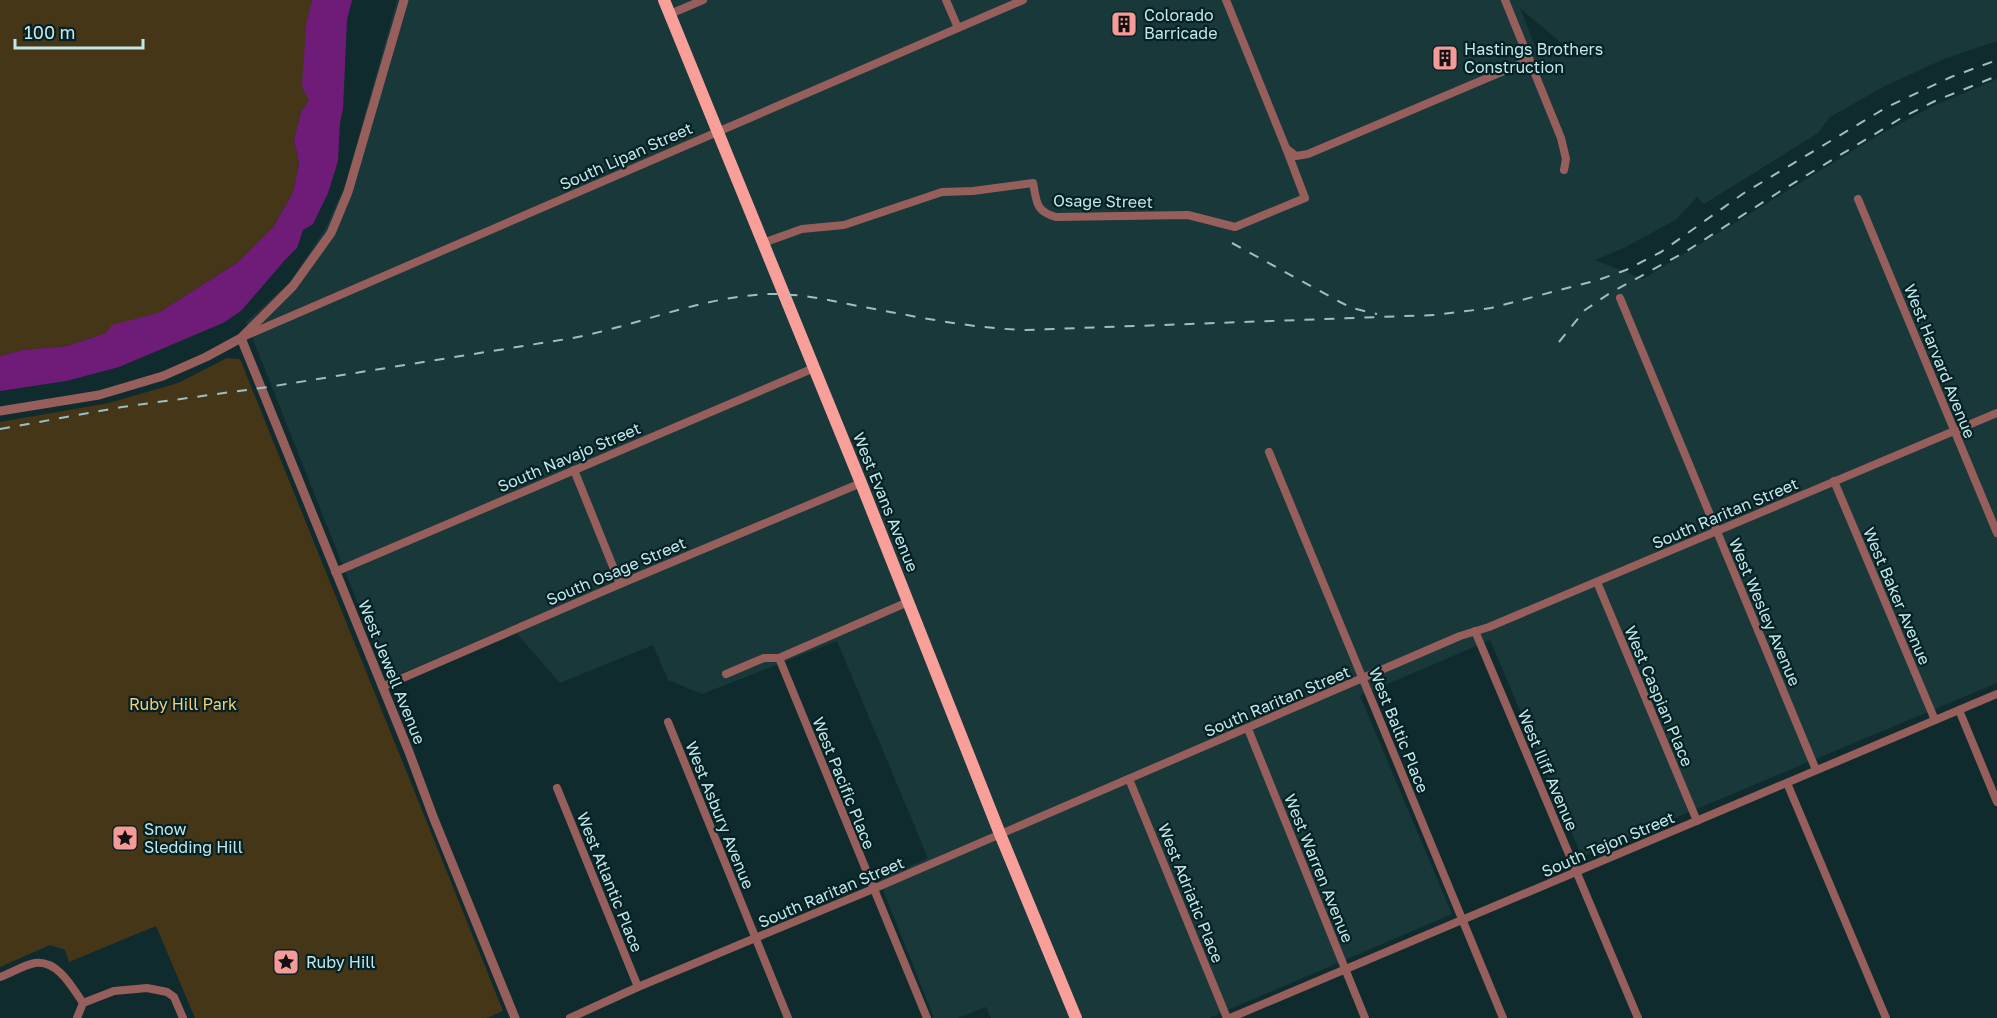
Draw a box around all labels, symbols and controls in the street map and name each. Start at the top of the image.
place label: Colorado Barricade [1144,5,1217,43]
building icon: Colorado Barricade [1109,9,1139,39]
scale bar [15,12,142,50]
text: 100 m [24,21,75,43]
place label: Hastings Brothers Construction [1464,39,1603,77]
building icon: Hastings Brothers Construction [1430,43,1460,73]
street label: South Lipan Street [556,118,696,194]
street label: Osage Street [1053,190,1153,212]
street label: West Harvard Avenue [1900,281,1980,441]
street label: South Navajo Street [494,418,644,496]
street label: West Evans Avenue [849,429,923,575]
street label: South Raritan Street [1649,473,1801,553]
street label: West Baker Avenue [1859,524,1935,668]
street label: South Osage Street [543,533,689,609]
street label: West Wesley Avenue [1725,535,1805,689]
street label: West Jewell Avenue [354,597,430,747]
street label: West Caspian Place [1620,623,1698,769]
street label: South Raritan Street [1201,661,1353,741]
street label: West Baltic Place [1365,664,1433,796]
park label: Ruby Hill Park [129,694,237,714]
street label: West Iliff Avenue [1513,706,1583,834]
street label: West Pacific Place [808,714,880,852]
street label: West Asbury Avenue [681,738,759,892]
street label: West Warren Avenue [1280,791,1358,945]
street label: South Tejon Street [1538,807,1678,881]
street label: West Atlantic Place [573,809,647,955]
place label: Snow Sledding Hill [144,819,243,857]
street label: West Adriatic Place [1154,820,1228,966]
place icon: Snow Sledding Hill [110,823,140,853]
street label: South Raritan Street [755,852,907,932]
place icon: Ruby Hill [271,947,301,977]
place label: Ruby Hill [306,952,375,972]

